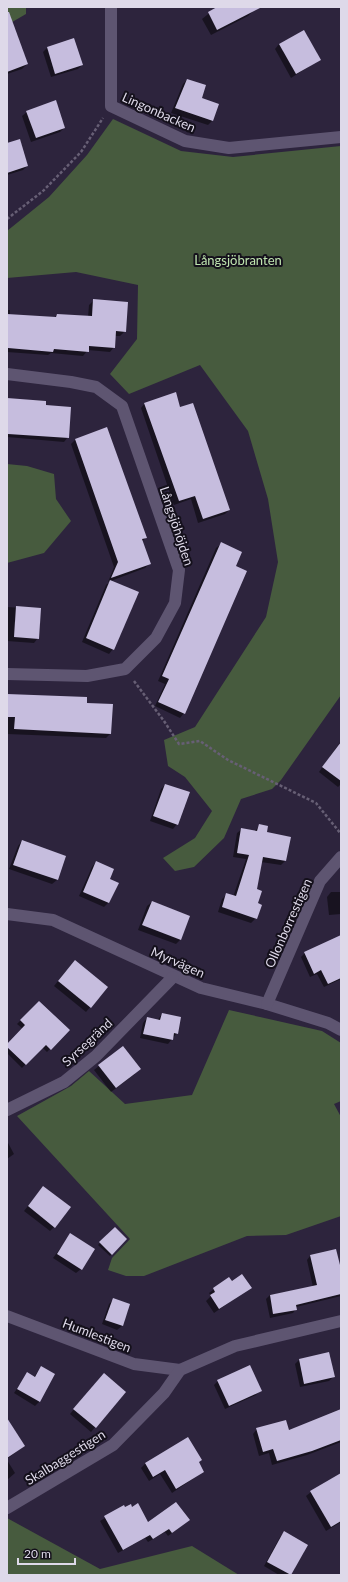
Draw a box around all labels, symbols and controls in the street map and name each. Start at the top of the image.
street label: Lingonbacken [120,89,198,135]
park label: Långsjöbranten [194,252,282,268]
street label: Långsjöhöjden [157,484,197,568]
street label: Ollonborrestigen [261,876,315,970]
street label: Myrvägen [149,943,207,981]
street label: Syrsegränd [59,1015,115,1069]
street label: Humlestigen [60,1315,134,1355]
street label: Skalbaggestigen [22,1426,108,1488]
scale bar [18,1540,75,1566]
text: 20 m [24,1546,51,1561]

